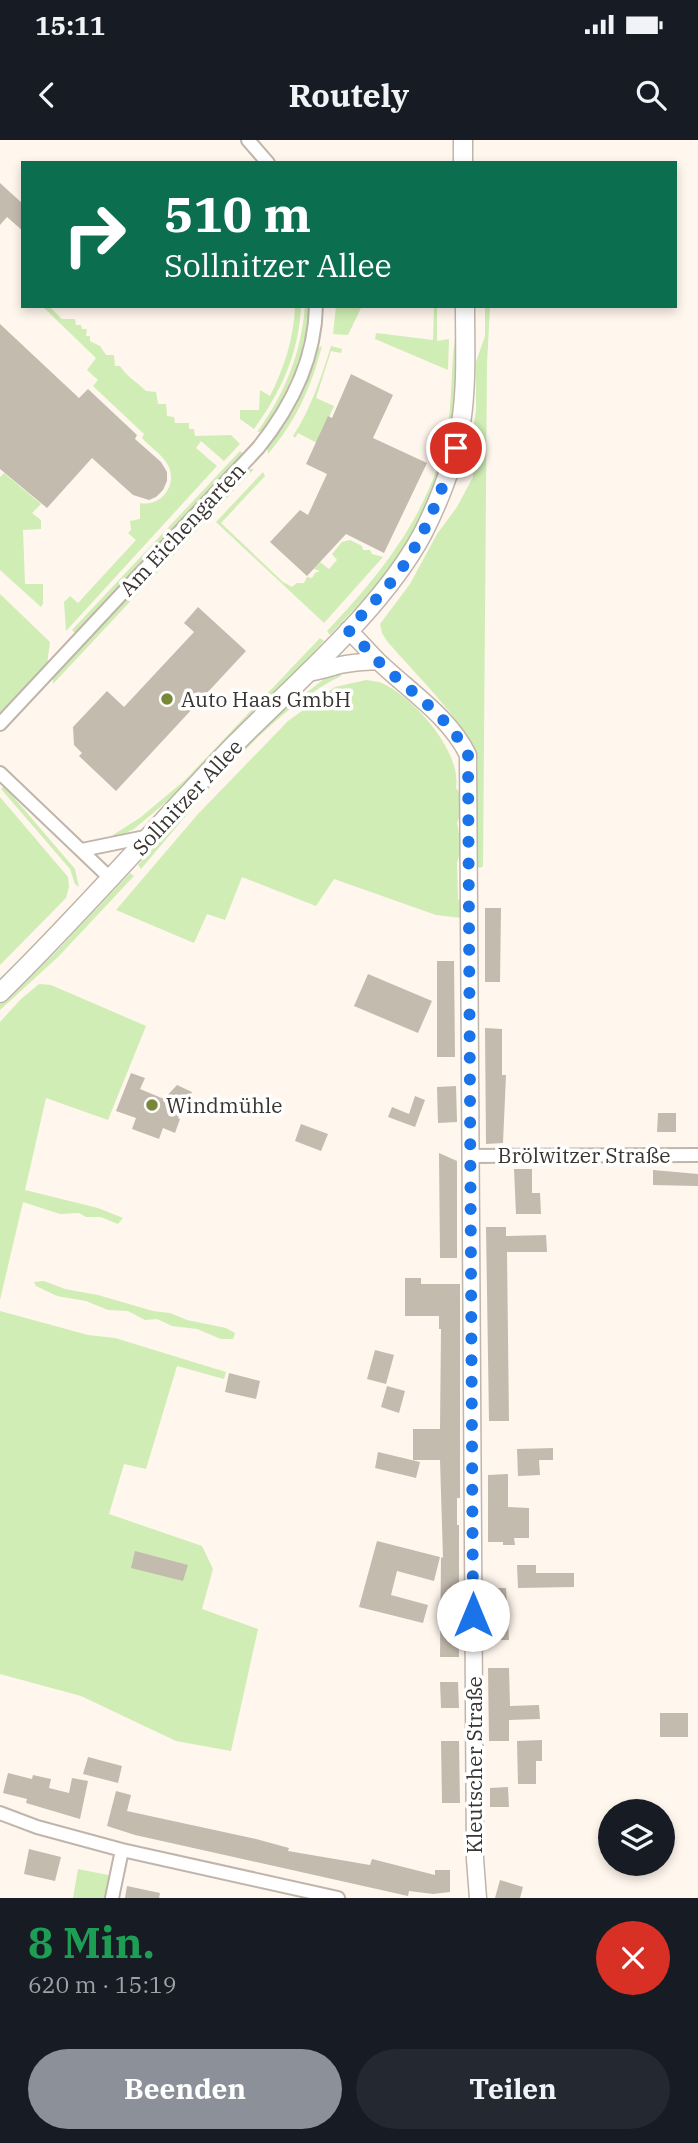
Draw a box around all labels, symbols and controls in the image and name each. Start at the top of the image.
text: 15:11 [35,8,105,42]
text: Routely [289,74,409,116]
icon: back [28,76,66,114]
icon: search [632,76,670,114]
text: 510 m [164,182,311,245]
icon: right [49,189,140,280]
text: Sollnitzer Allee [164,244,392,286]
pin [426,418,486,478]
icon: arrive [437,429,475,467]
street label: Am Eichengarten [113,456,251,602]
place label: Auto Haas GmbH [181,685,351,713]
marker: Auto Haas GmbH [159,691,175,707]
street label: Sollnitzer Allee [126,733,248,861]
place label: Windmühle [166,1091,283,1119]
marker: Windmühle [144,1097,160,1113]
street label: Brölwitzer Straße [498,1141,671,1169]
position arrow [436,1578,510,1652]
street label: Kleutscher Straße [460,1676,488,1854]
map controls [598,1799,675,1876]
button: layers [598,1799,675,1876]
text: 8 Min. [28,1915,155,1970]
button: close [596,1921,670,1995]
text: 620 m · 15:19 [28,1969,177,1999]
button: Beenden [28,2049,342,2129]
button: Teilen [356,2049,670,2129]

